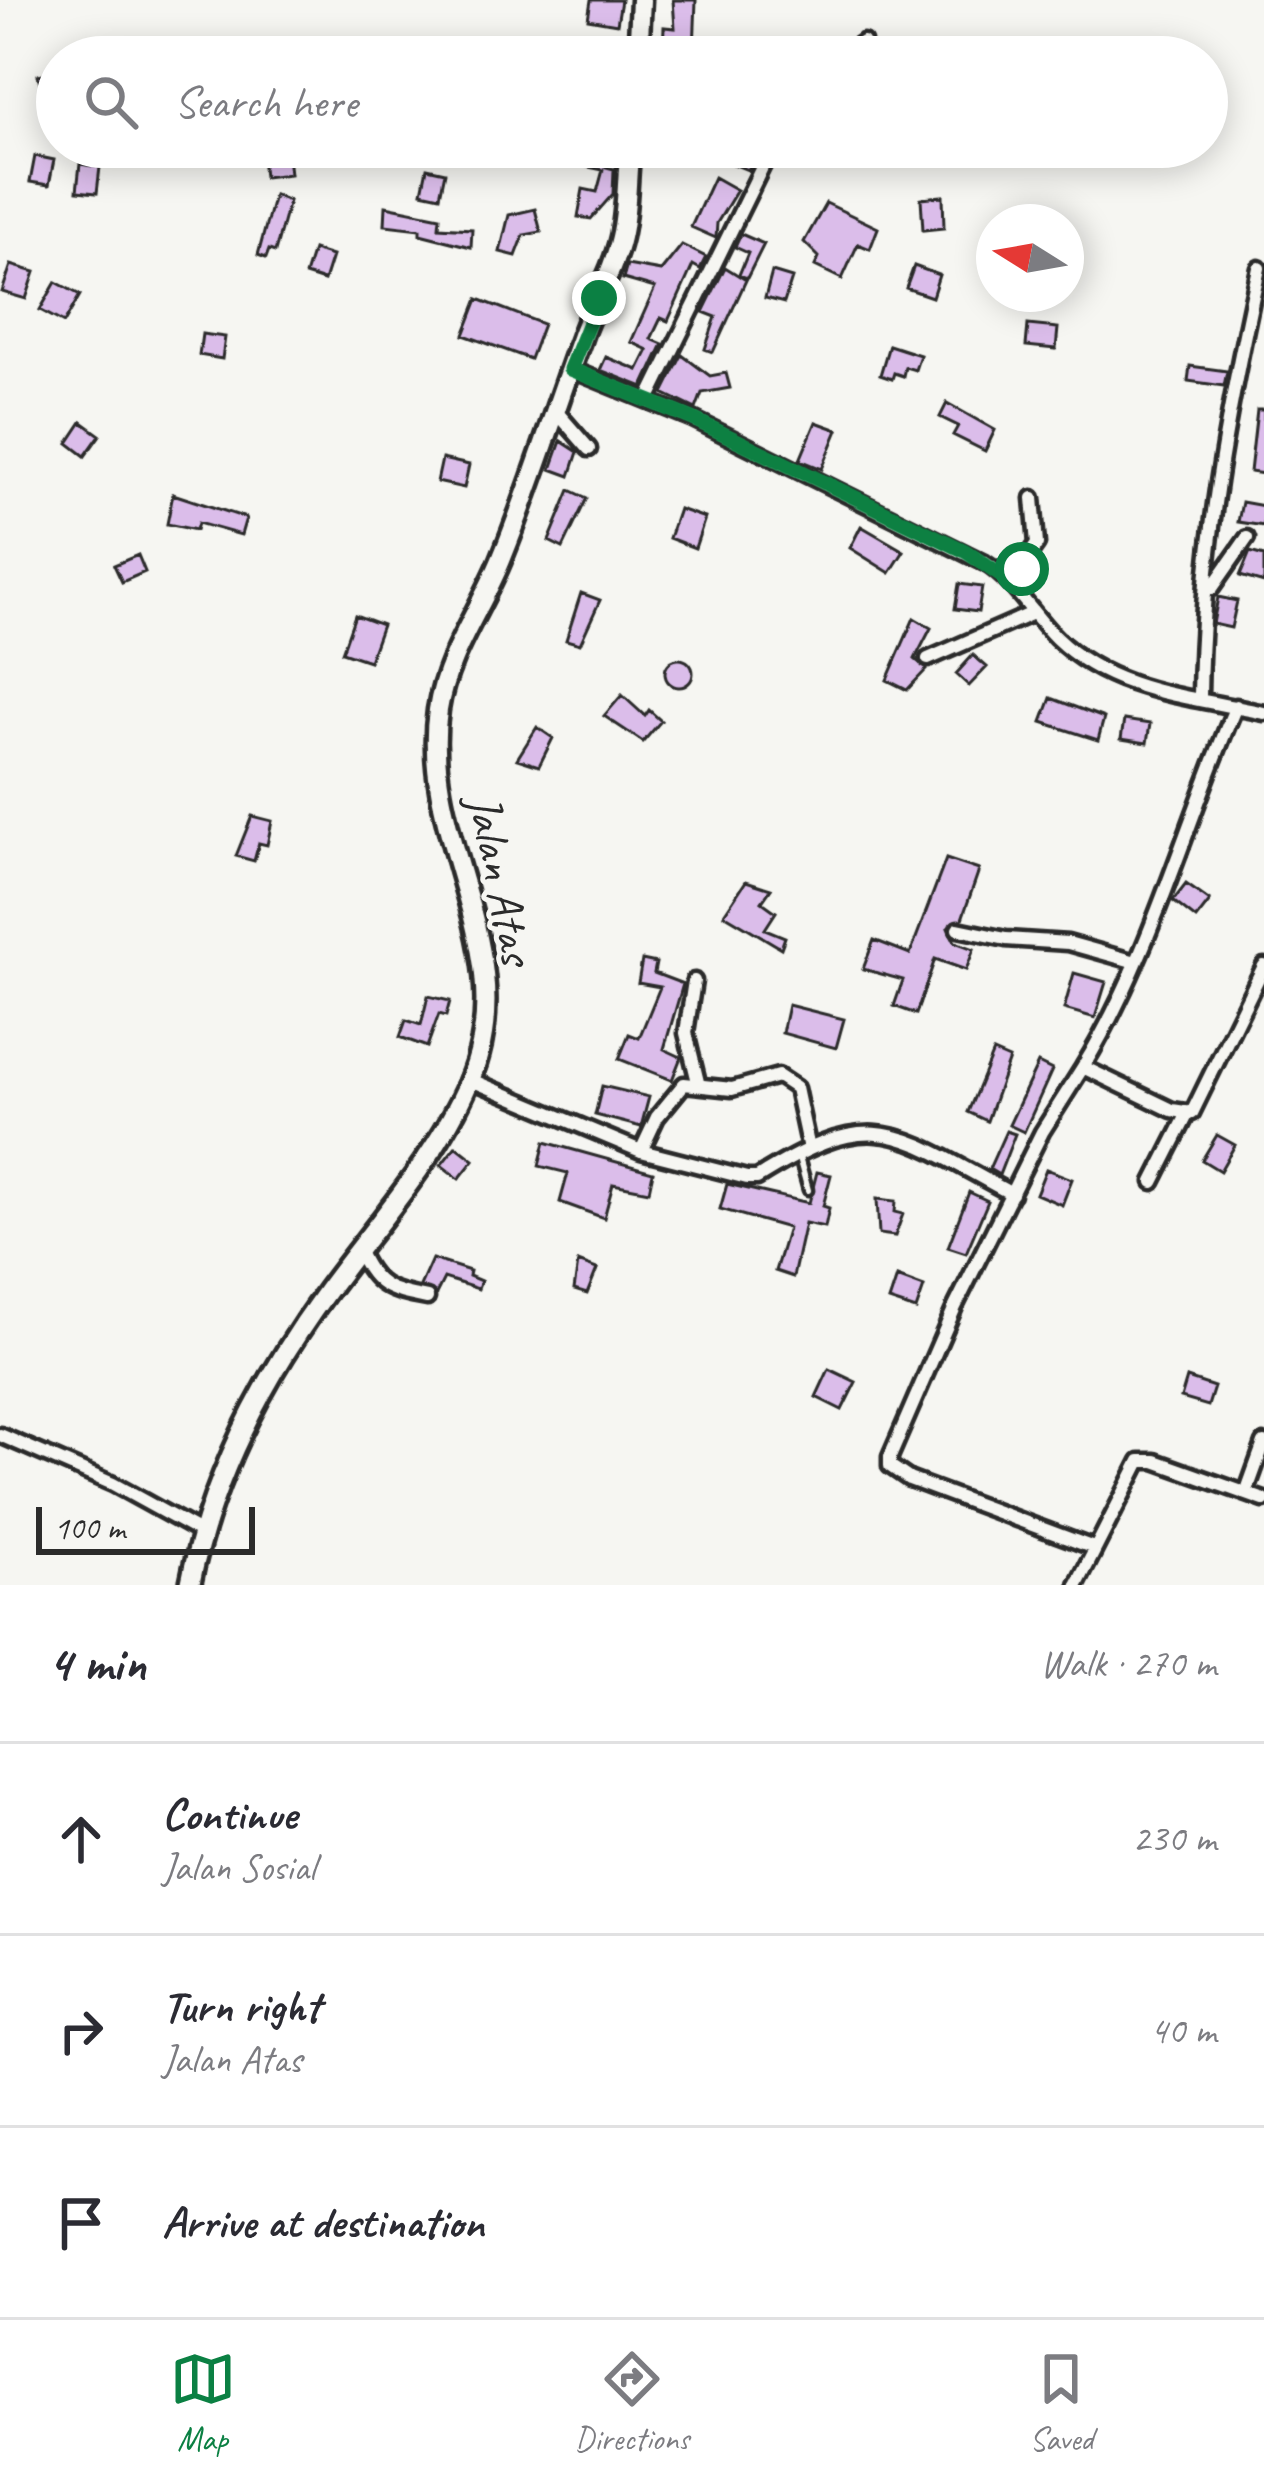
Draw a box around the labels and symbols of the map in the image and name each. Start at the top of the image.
north arrow [976,204,1084,312]
route end [572,271,626,325]
route start [995,542,1049,596]
street label: Jalan Atas [453,787,549,974]
scale bar [36,1501,255,1554]

